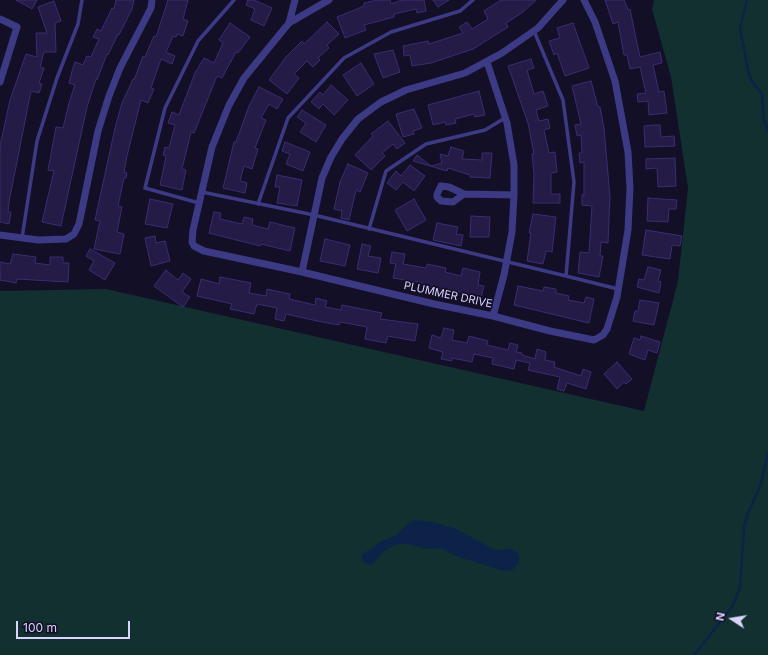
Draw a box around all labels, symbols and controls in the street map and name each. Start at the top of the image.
street label: PLUMMER DRIVE [402,279,494,311]
north arrow [712,599,752,639]
text: N [713,611,728,622]
scale bar [18,613,132,639]
text: 100 m [23,620,57,635]

